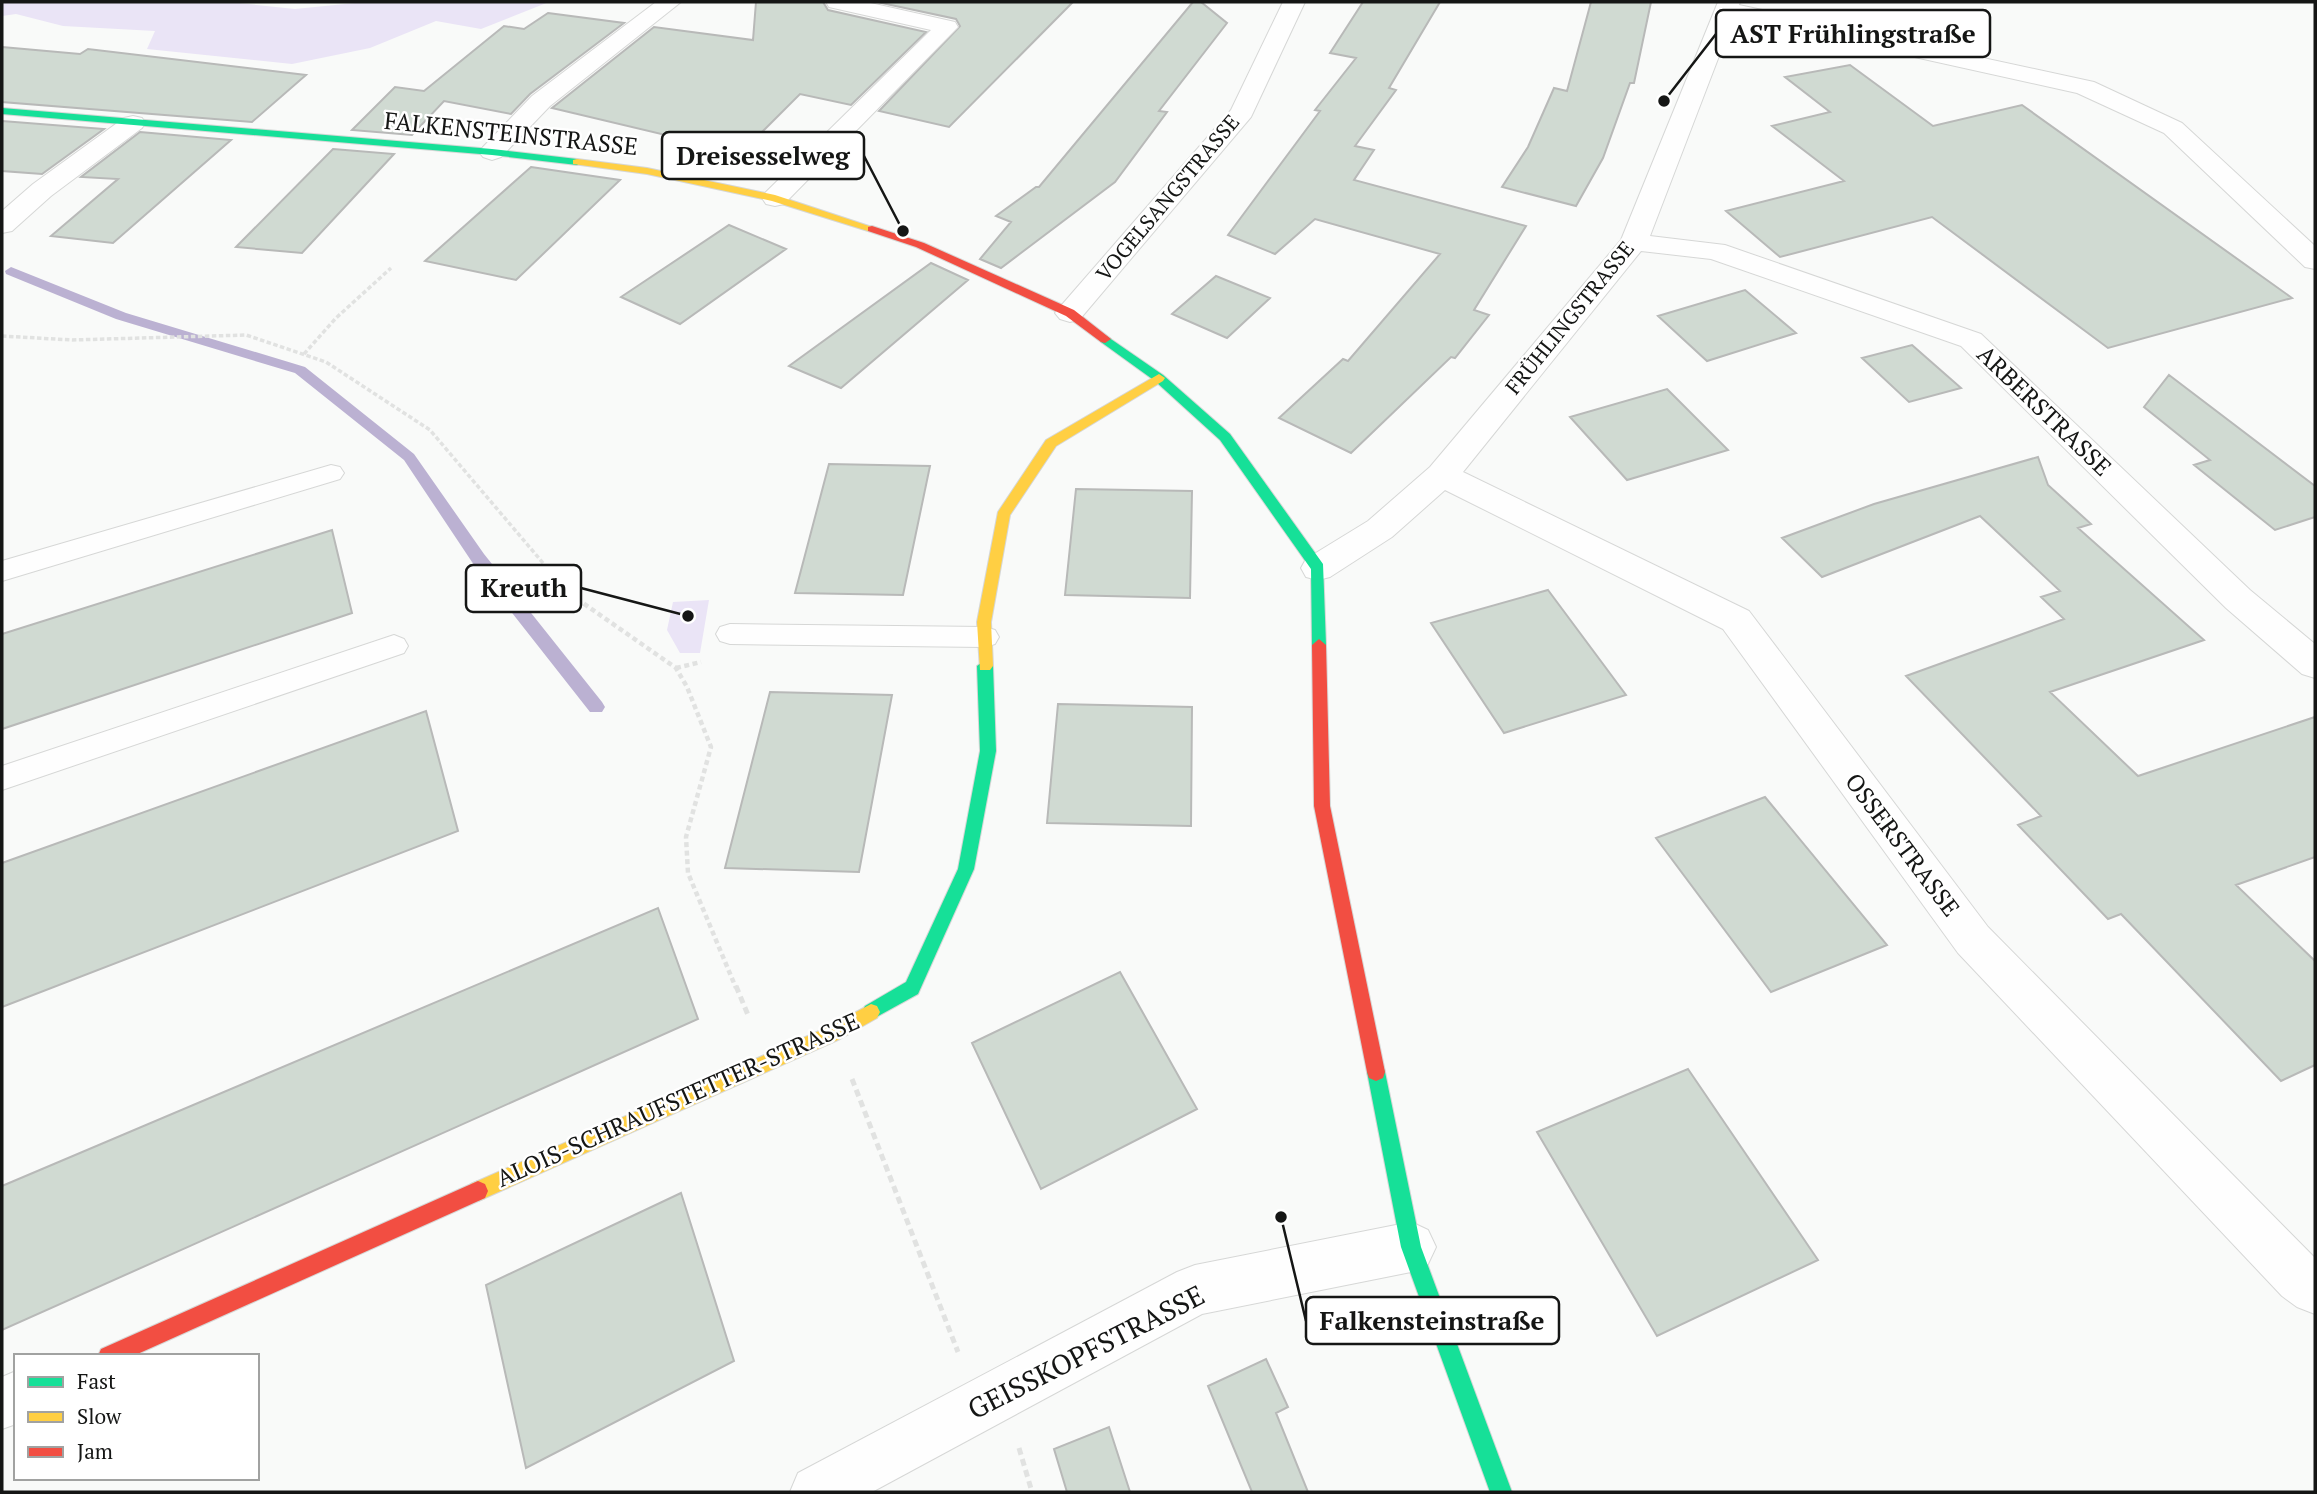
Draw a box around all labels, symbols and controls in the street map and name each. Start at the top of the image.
callout: AST Frühlingstraße [1716,10,1990,57]
text: AST Frühlingstraße [1730,16,1976,50]
street label: FALKENSTEINSTRASSE [383,104,639,162]
street label: VOGELSANGSTRASSE [1089,108,1245,287]
callout: Dreisesselweg [662,132,864,179]
text: Dreisesselweg [676,138,851,172]
street label: FRÜHLINGSTRASSE [1499,235,1640,400]
street label: ARBERSTRASSE [1971,338,2119,483]
callout: Kreuth [466,565,581,612]
text: Kreuth [481,570,568,604]
street label: OSSERSTRASSE [1838,766,1967,923]
street label: ALOIS-SCHRAUFSTETTER-STRASSE [491,1004,864,1194]
street label: GEISSKOPFSTRASSE [961,1276,1210,1427]
callout: Falkensteinstraße [1306,1297,1559,1344]
text: Falkensteinstraße [1319,1303,1545,1337]
legend [14,1354,259,1480]
text: Fast [77,1367,116,1395]
text: Slow [77,1402,122,1430]
text: Jam [77,1437,113,1465]

